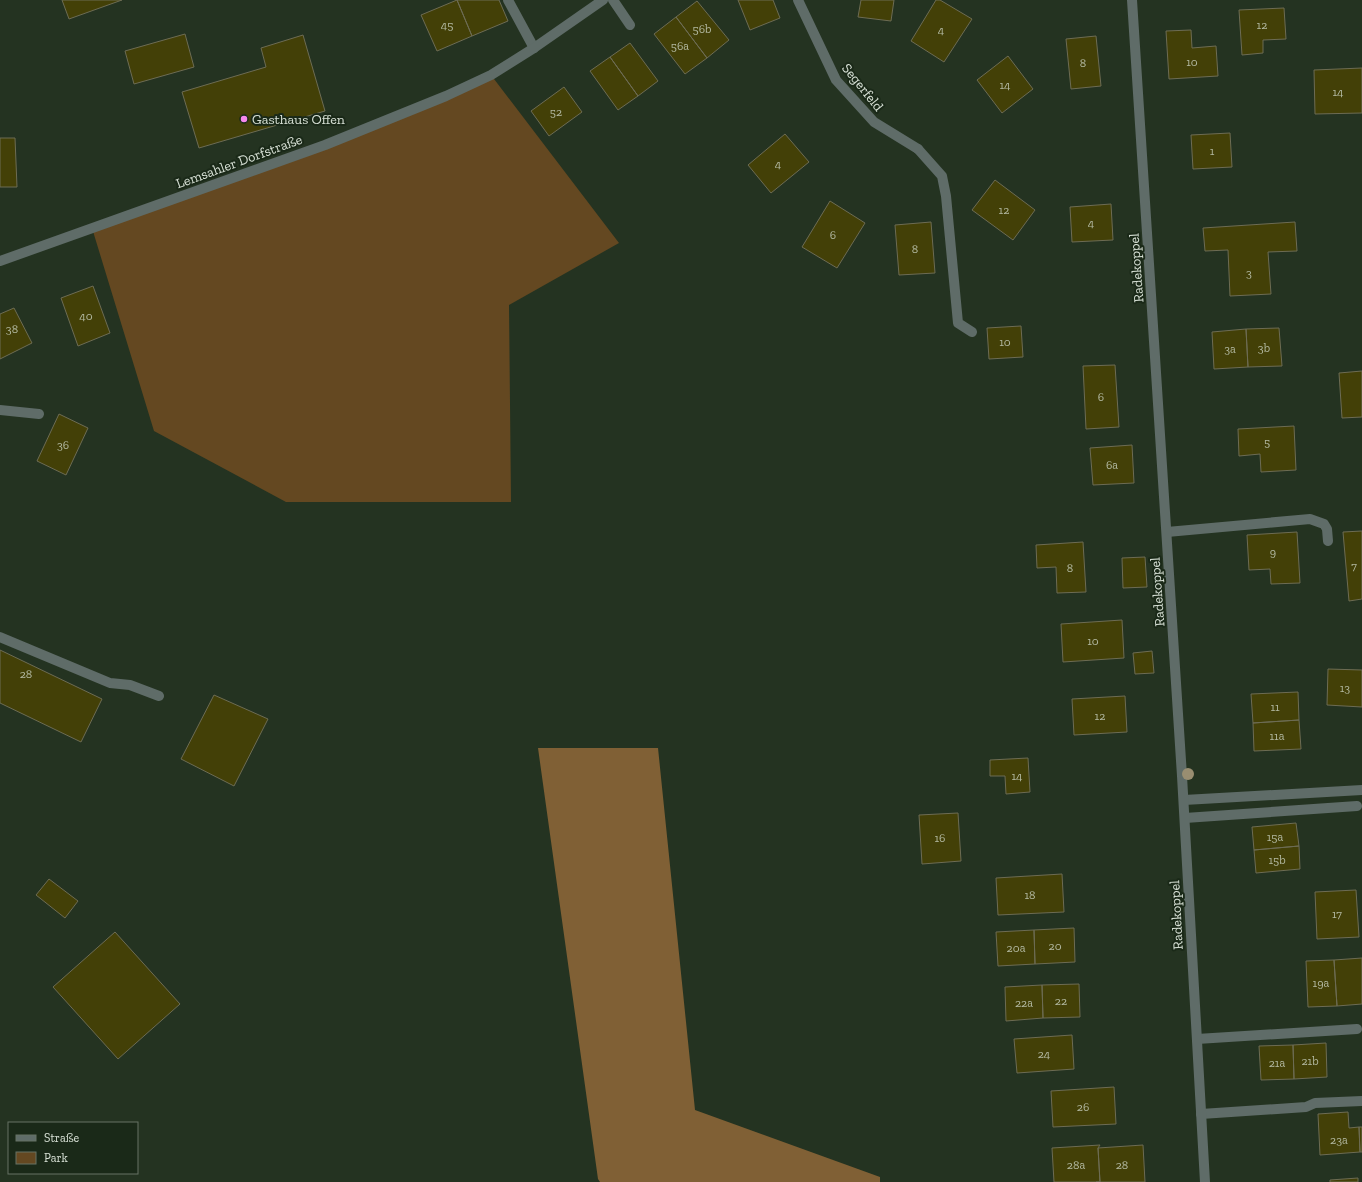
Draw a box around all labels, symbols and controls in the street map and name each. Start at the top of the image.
house number: 45 [441,18,453,32]
house number: 12 [1257,18,1267,32]
house number: 56b [693,22,711,36]
house number: 4 [938,23,945,37]
house number: 56a [671,39,689,53]
house number: 10 [1186,55,1198,69]
house number: 8 [1080,56,1086,70]
street label: Segerfeld [838,60,887,115]
house number: 14 [999,78,1011,92]
house number: 14 [1332,85,1344,99]
house number: 52 [550,105,562,119]
place label: Gasthaus Offen [252,111,345,128]
marker: Gasthaus Offen [239,114,249,124]
street label: Lemsahler Dorfstraße [174,131,305,192]
house number: 1 [1210,144,1215,158]
house number: 4 [775,157,782,171]
house number: 12 [999,203,1009,217]
house number: 4 [1088,216,1095,230]
house number: 6 [830,228,836,242]
street label: Radekoppel [1126,232,1147,303]
house number: 8 [912,242,918,256]
house number: 3 [1246,266,1252,280]
house number: 40 [79,309,93,323]
house number: 38 [6,322,18,336]
house number: 10 [999,335,1011,349]
house number: 3b [1258,341,1270,355]
house number: 3a [1224,342,1236,356]
house number: 6 [1098,390,1104,404]
house number: 5 [1264,435,1270,449]
house number: 36 [57,438,69,452]
house number: 6a [1106,458,1118,472]
house number: 9 [1270,545,1276,559]
street label: Radekoppel [1147,556,1168,627]
house number: 7 [1351,559,1357,573]
house number: 8 [1067,561,1073,575]
house number: 10 [1087,634,1099,648]
house number: 28 [20,667,32,681]
house number: 13 [1340,681,1350,695]
house number: 11 [1270,700,1280,714]
house number: 12 [1095,709,1105,723]
house number: 11a [1269,729,1285,743]
house number: 14 [1011,769,1023,783]
house number: 15a [1267,830,1283,844]
house number: 16 [935,831,946,845]
house number: 15b [1268,853,1286,867]
street label: Radekoppel [1166,880,1187,950]
house number: 18 [1024,888,1036,902]
house number: 17 [1332,907,1342,921]
house number: 20 [1048,939,1062,953]
house number: 20a [1007,941,1026,955]
house number: 19a [1313,976,1330,990]
house number: 22 [1055,994,1067,1008]
house number: 22a [1015,996,1033,1010]
house number: 24 [1038,1047,1051,1061]
house number: 21b [1301,1054,1319,1068]
house number: 21a [1269,1056,1285,1070]
house number: 26 [1077,1100,1089,1114]
legend [8,1122,138,1174]
text: Straße [44,1131,80,1145]
house number: 23a [1330,1133,1348,1147]
text: Park [44,1151,69,1165]
house number: 28a [1067,1158,1085,1172]
house number: 28 [1116,1158,1128,1172]

